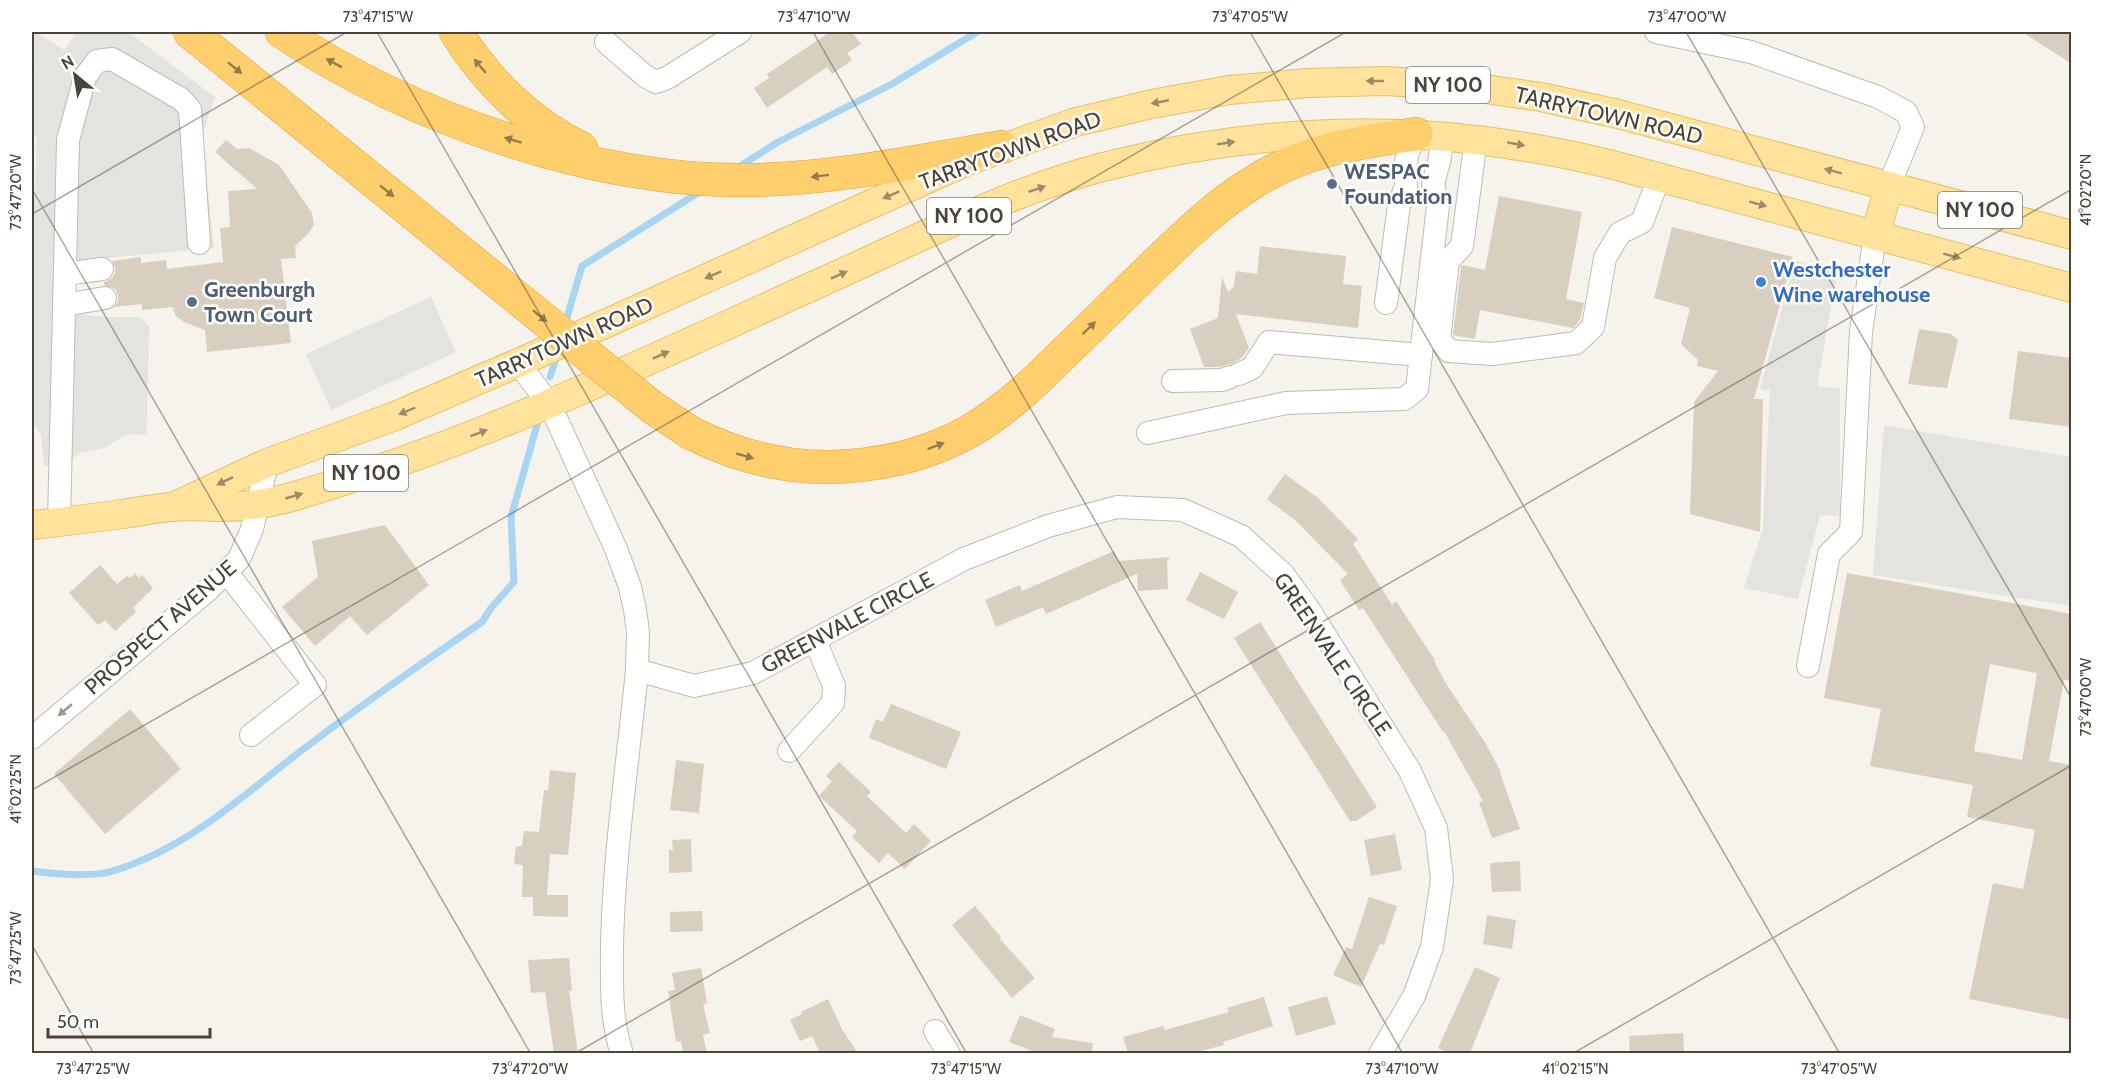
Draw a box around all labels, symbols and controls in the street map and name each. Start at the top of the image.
text: 73°47'15"W [343,8,414,26]
text: 73°47'10"W [778,8,851,26]
text: 73°47'05"W [1212,8,1289,26]
text: 73°47'00"W [1648,8,1727,26]
north arrow [45,45,105,105]
text: N [58,51,77,73]
one-way arrow [325,58,342,68]
one-way arrow [473,58,486,74]
one-way arrow [227,62,243,75]
road number: NY 100 [1406,67,1490,103]
one-way arrow [1366,77,1385,86]
street label: TARRYTOWN ROAD [1513,81,1705,150]
one-way arrow [1151,98,1170,107]
street label: TARRYTOWN ROAD [916,105,1105,196]
one-way arrow [504,135,522,144]
one-way arrow [1216,139,1235,148]
one-way arrow [1507,140,1526,149]
text: 73°47'20"W [7,153,25,230]
text: 41°02'20"N [2077,154,2095,226]
place label: WESPAC Foundation [1344,158,1452,210]
one-way arrow [1824,166,1842,175]
one-way arrow [811,171,830,180]
marker: WESPAC Foundation [1325,177,1339,191]
one-way arrow [1028,184,1046,194]
one-way arrow [379,185,394,197]
one-way arrow [882,190,899,199]
road number: NY 100 [1938,192,2022,228]
road number: NY 100 [927,198,1011,234]
one-way arrow [1749,200,1767,209]
one-way arrow [1943,252,1961,261]
place label: Westchester Wine warehouse [1773,256,1930,308]
one-way arrow [830,270,847,279]
one-way arrow [704,271,722,281]
marker: Westchester Wine warehouse [1754,275,1768,289]
place label: Greenburgh Town Court [204,276,315,328]
street label: TARRYTOWN ROAD [471,291,657,394]
marker: Greenburgh Town Court [185,295,199,309]
one-way arrow [532,309,547,322]
one-way arrow [1082,322,1096,336]
one-way arrow [652,350,670,360]
one-way arrow [397,406,415,416]
one-way arrow [470,428,488,437]
one-way arrow [927,441,945,450]
one-way arrow [736,451,754,461]
road number: NY 100 [324,455,408,491]
one-way arrow [217,477,234,486]
one-way arrow [285,491,303,500]
street label: PROSPECT AVENUE [79,554,242,701]
street label: GREENVALE CIRCLE [756,566,938,679]
street label: GREENVALE CIRCLE [1268,567,1397,741]
text: 73°47'00"W [2077,657,2095,736]
one-way arrow [58,703,73,716]
text: 41°02'25"N [7,754,25,824]
text: 73°47'25"W [7,910,25,985]
scale bar [48,1001,210,1039]
text: 50 m [57,1011,99,1033]
text: 73°47'25"W [56,1060,131,1078]
text: 73°47'20"W [492,1060,569,1078]
text: 73°47'15"W [931,1060,1002,1078]
text: 73°47'10"W [1366,1060,1439,1078]
text: 41°02'15"N [1541,1060,1609,1078]
text: 73°47'05"W [1801,1060,1878,1078]

